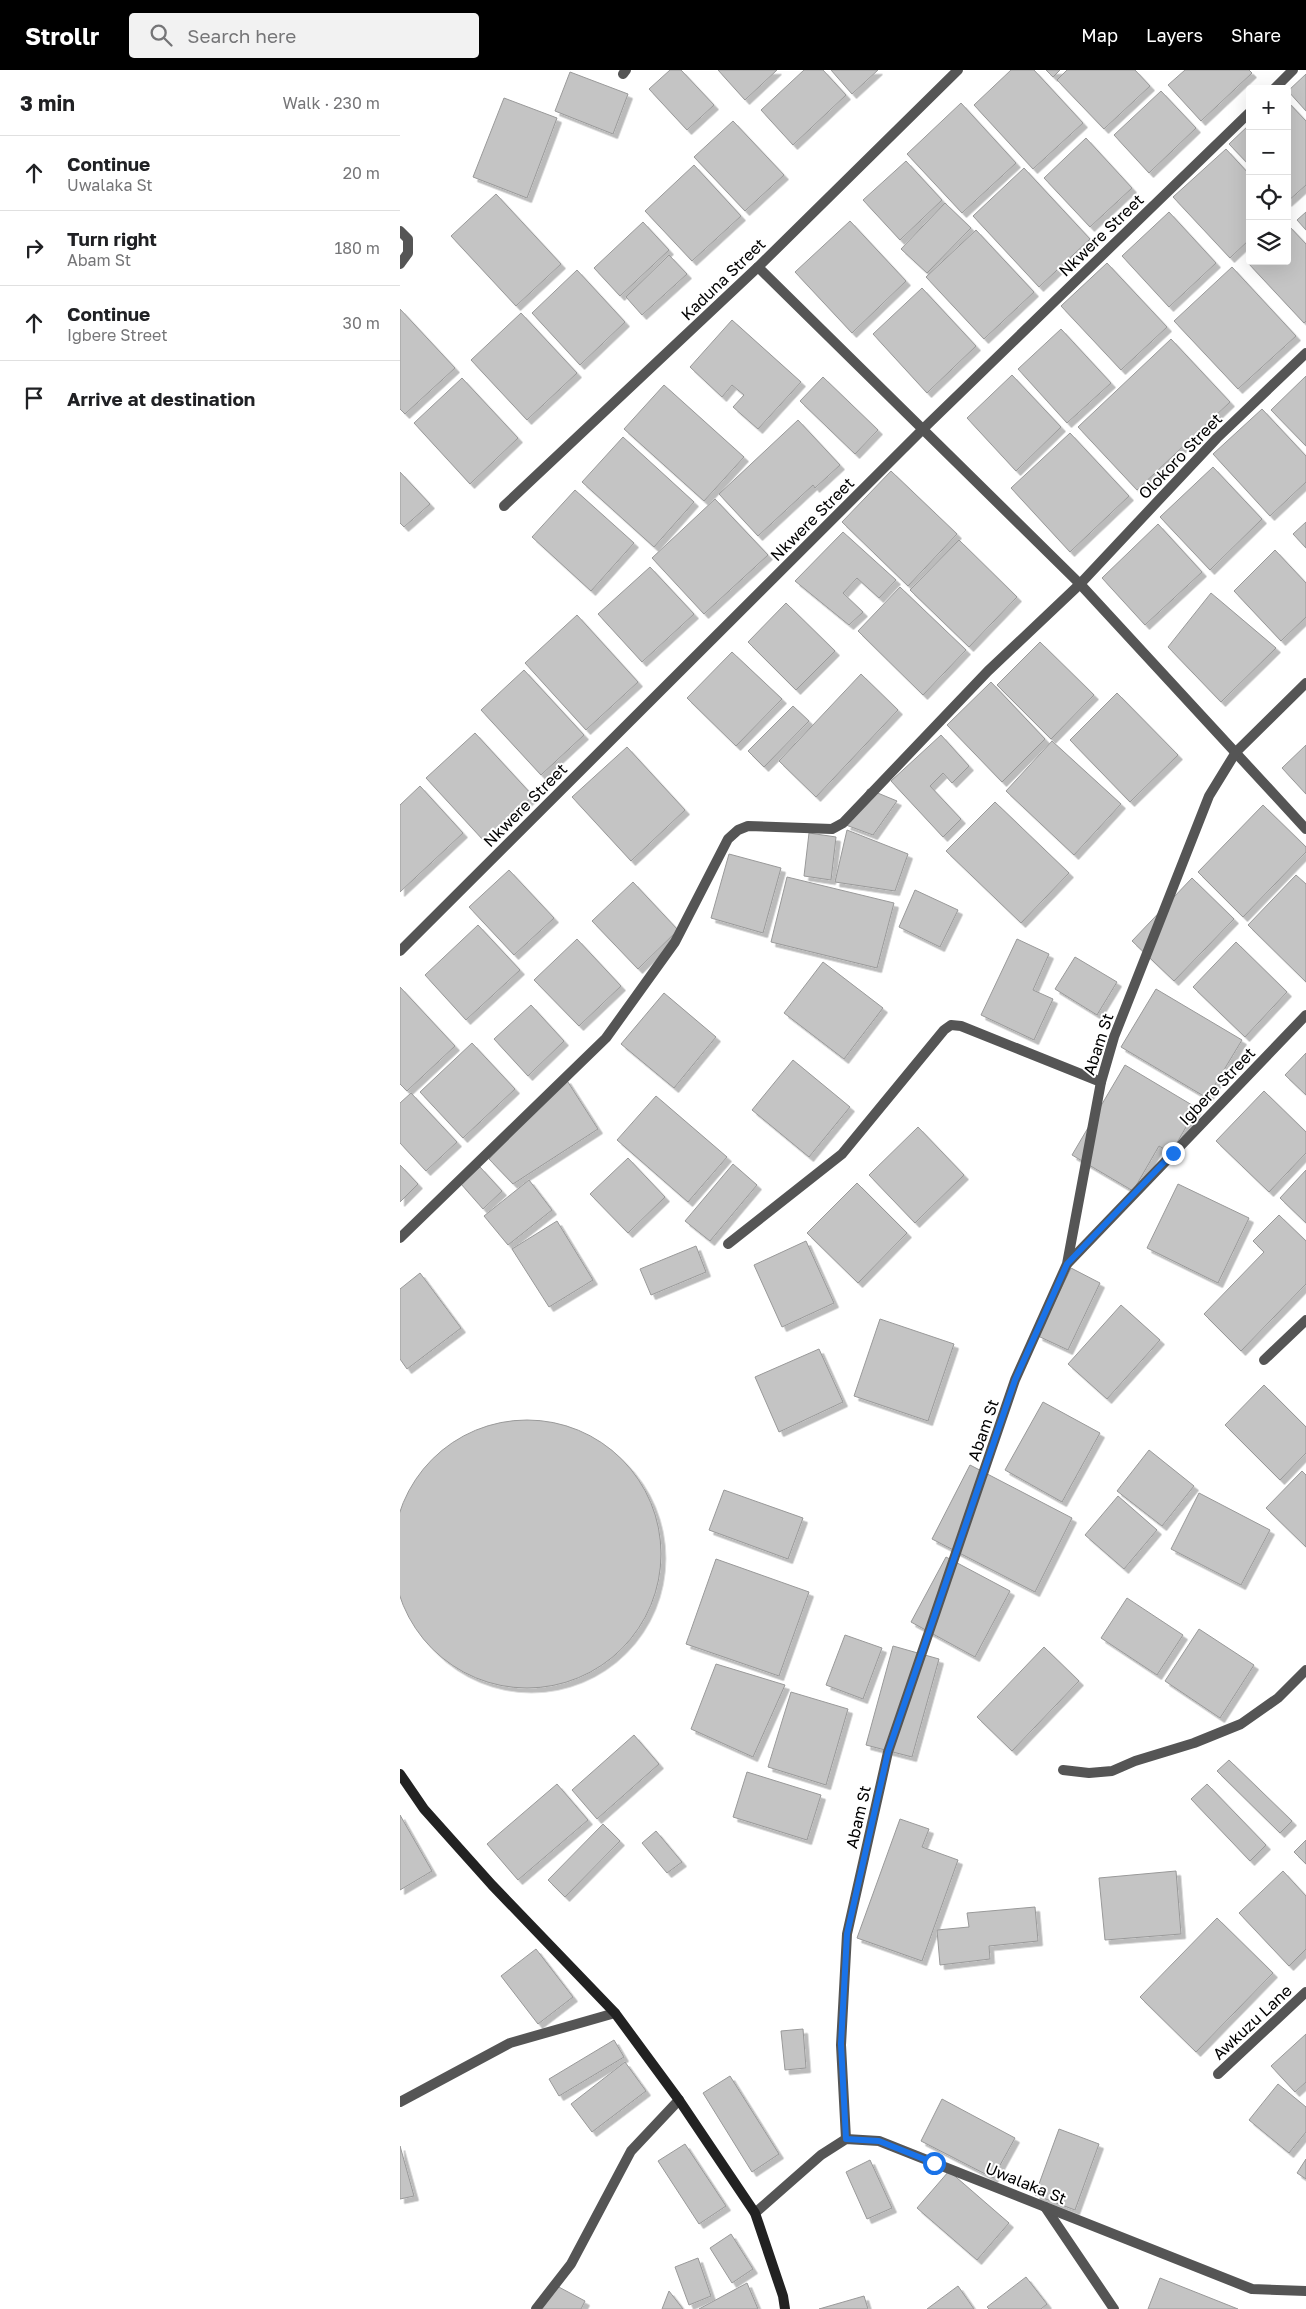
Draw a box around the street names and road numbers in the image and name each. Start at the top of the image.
street label: Nkwere Street [1054,190,1148,280]
street label: Kaduna Street [677,234,769,324]
street label: Olokoro Street [1134,409,1226,503]
street label: Nkwere Street [766,473,858,565]
street label: Nkwere Street [479,759,571,851]
street label: Abam St [1079,1010,1117,1078]
street label: Igbere Street [1175,1043,1259,1129]
street label: Abam St [963,1396,1003,1464]
street label: Abam St [841,1784,875,1850]
street label: Awkuzu Lane [1208,1980,1296,2064]
street label: Uwalaka St [982,2158,1070,2208]

